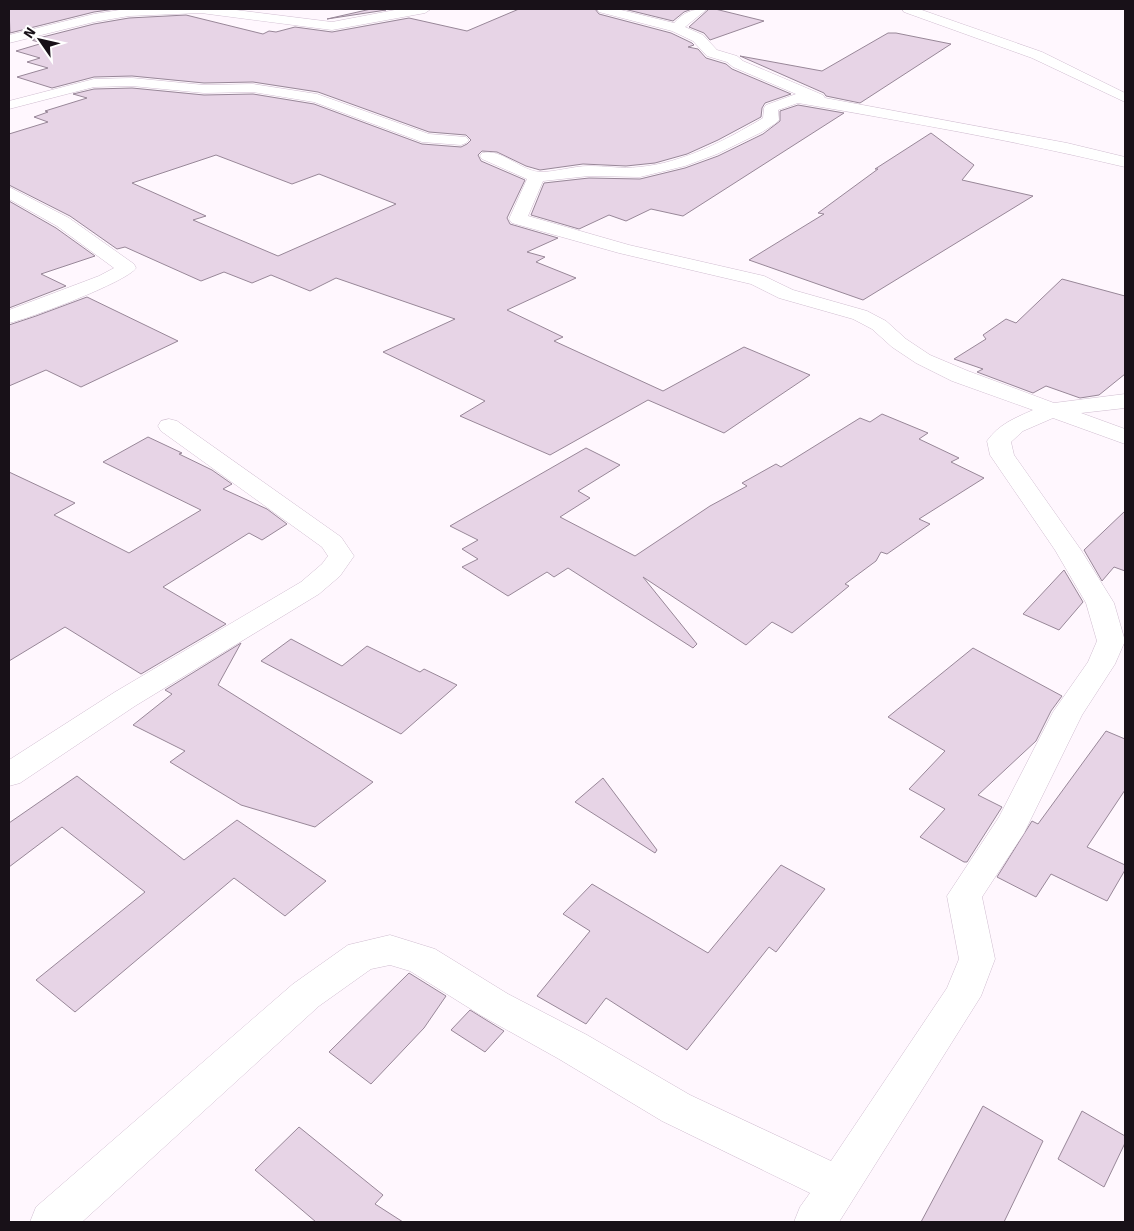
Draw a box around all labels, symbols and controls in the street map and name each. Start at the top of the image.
north arrow [15,15,65,65]
text: N [20,24,39,42]

